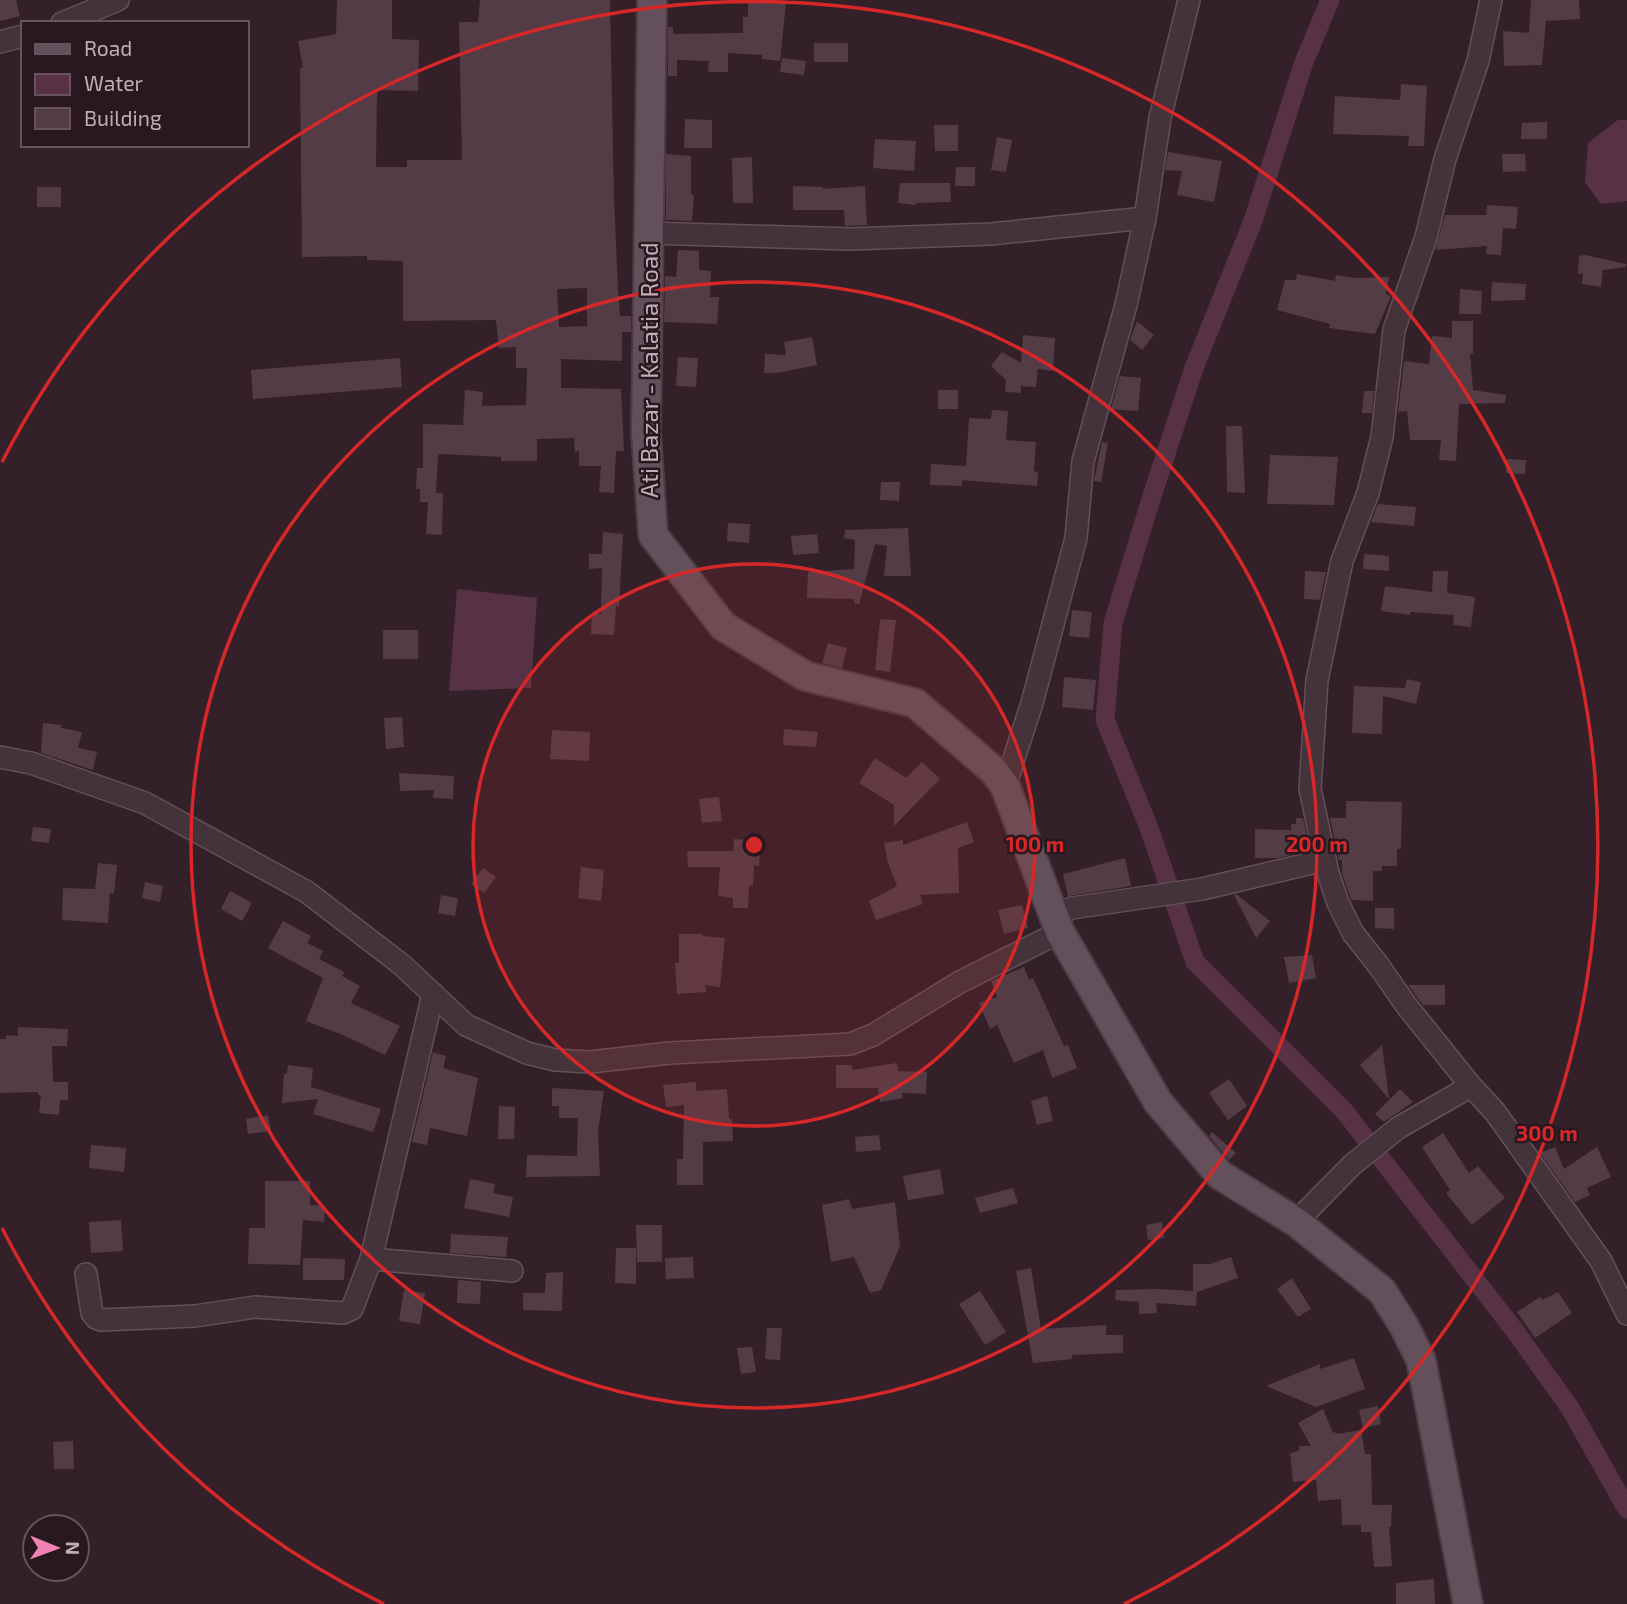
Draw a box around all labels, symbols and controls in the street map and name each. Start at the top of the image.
legend [21,21,248,147]
text: Road [84,35,132,60]
text: Water [84,70,143,95]
text: Building [84,105,162,130]
street label: Ati Bazar - Kalatia Road [634,242,663,498]
text: 100 m [1006,831,1064,856]
text: 200 m [1286,831,1348,856]
centre of rings [742,833,766,857]
text: 300 m [1516,1120,1578,1145]
north arrow [21,1513,91,1583]
text: N [62,1541,85,1555]

